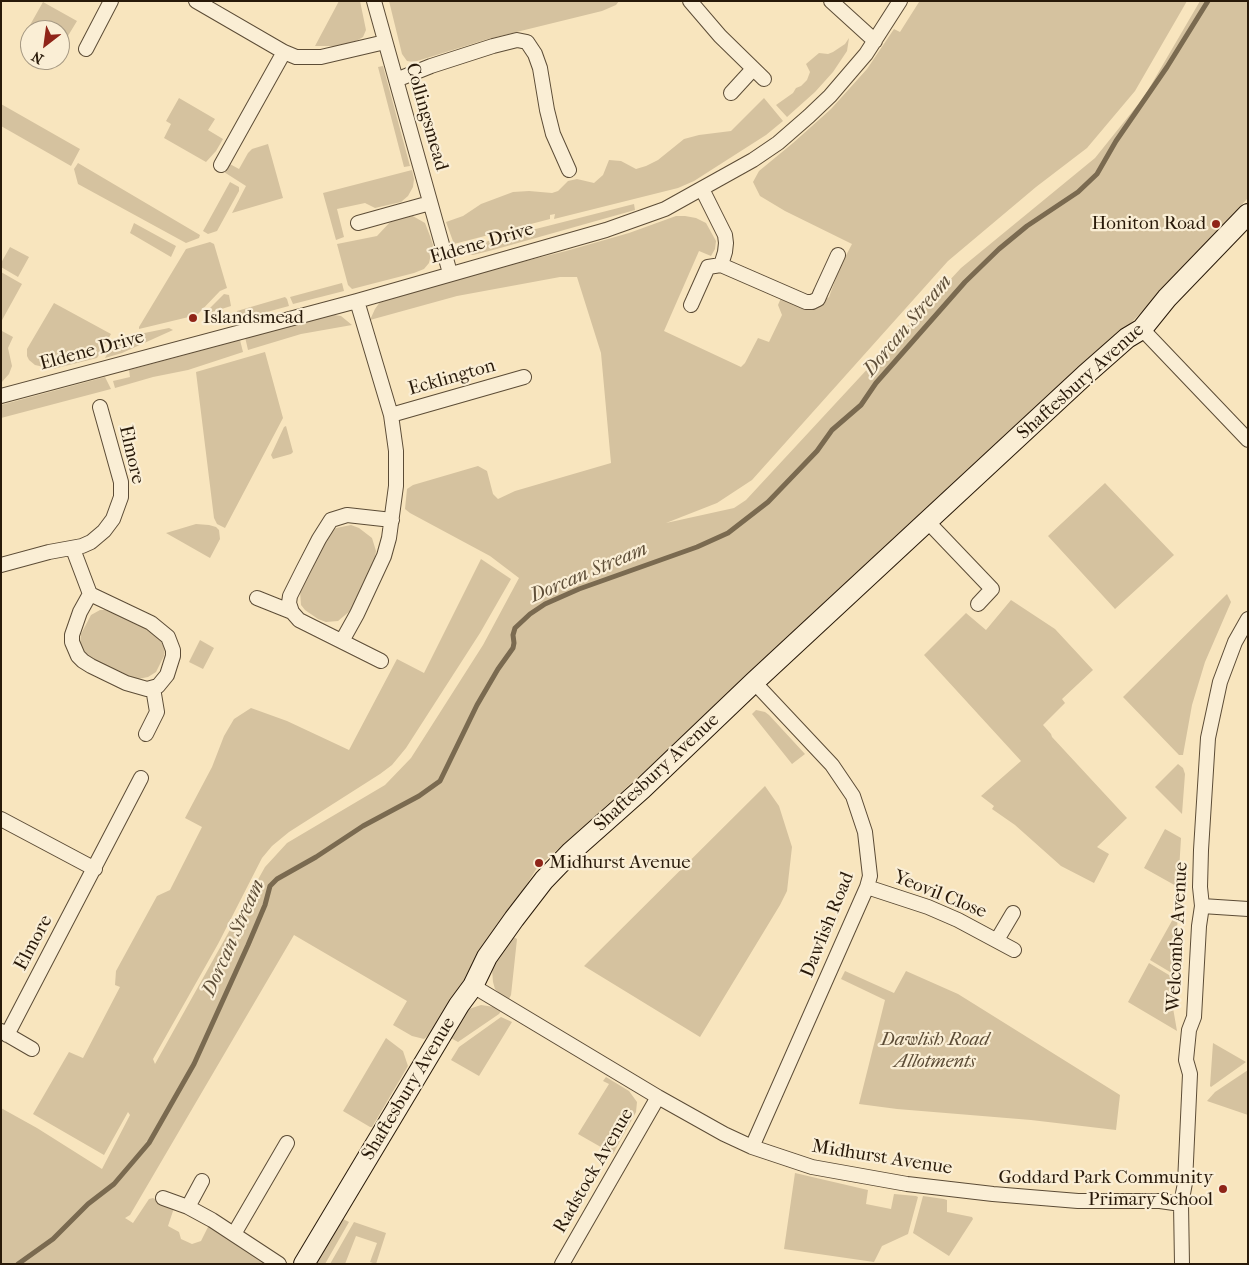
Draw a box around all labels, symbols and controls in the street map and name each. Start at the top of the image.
north arrow [20,20,70,70]
text: N [29,48,47,68]
street label: Collingsmead [400,61,452,173]
place label: Honiton Road [1091,213,1206,235]
street label: Eldene Drive [427,218,537,270]
marker: Honiton Road [1210,218,1222,230]
water label: Dorcan Stream [859,270,957,382]
place label: Islandsmead [203,307,304,329]
marker: Islandsmead [187,312,199,324]
street label: Shaftesbury Avenue [1013,319,1149,445]
street label: Eldene Drive [37,326,147,376]
street label: Ecklington [406,355,498,401]
street label: Elmore [113,423,149,487]
water label: Dorcan Stream [527,538,651,608]
street label: Shaftesbury Avenue [590,709,724,837]
place label: Midhurst Avenue [549,852,691,874]
marker: Midhurst Avenue [533,857,545,869]
street label: Welcombe Avenue [1163,861,1193,1013]
street label: Yeovil Close [890,866,990,924]
street label: Dawlish Road [796,869,860,981]
water label: Dorcan Stream [198,876,270,1000]
street label: Elmore [10,911,58,975]
street label: Shaftesbury Avenue [357,1013,461,1165]
park label: Dawlish Road Allotments [881,1029,989,1073]
street label: Radstock Avenue [549,1105,639,1237]
street label: Midhurst Avenue [810,1136,954,1180]
place label: Goddard Park Community Primary School [998,1167,1213,1211]
marker: Goddard Park Community Primary School [1217,1183,1229,1195]

